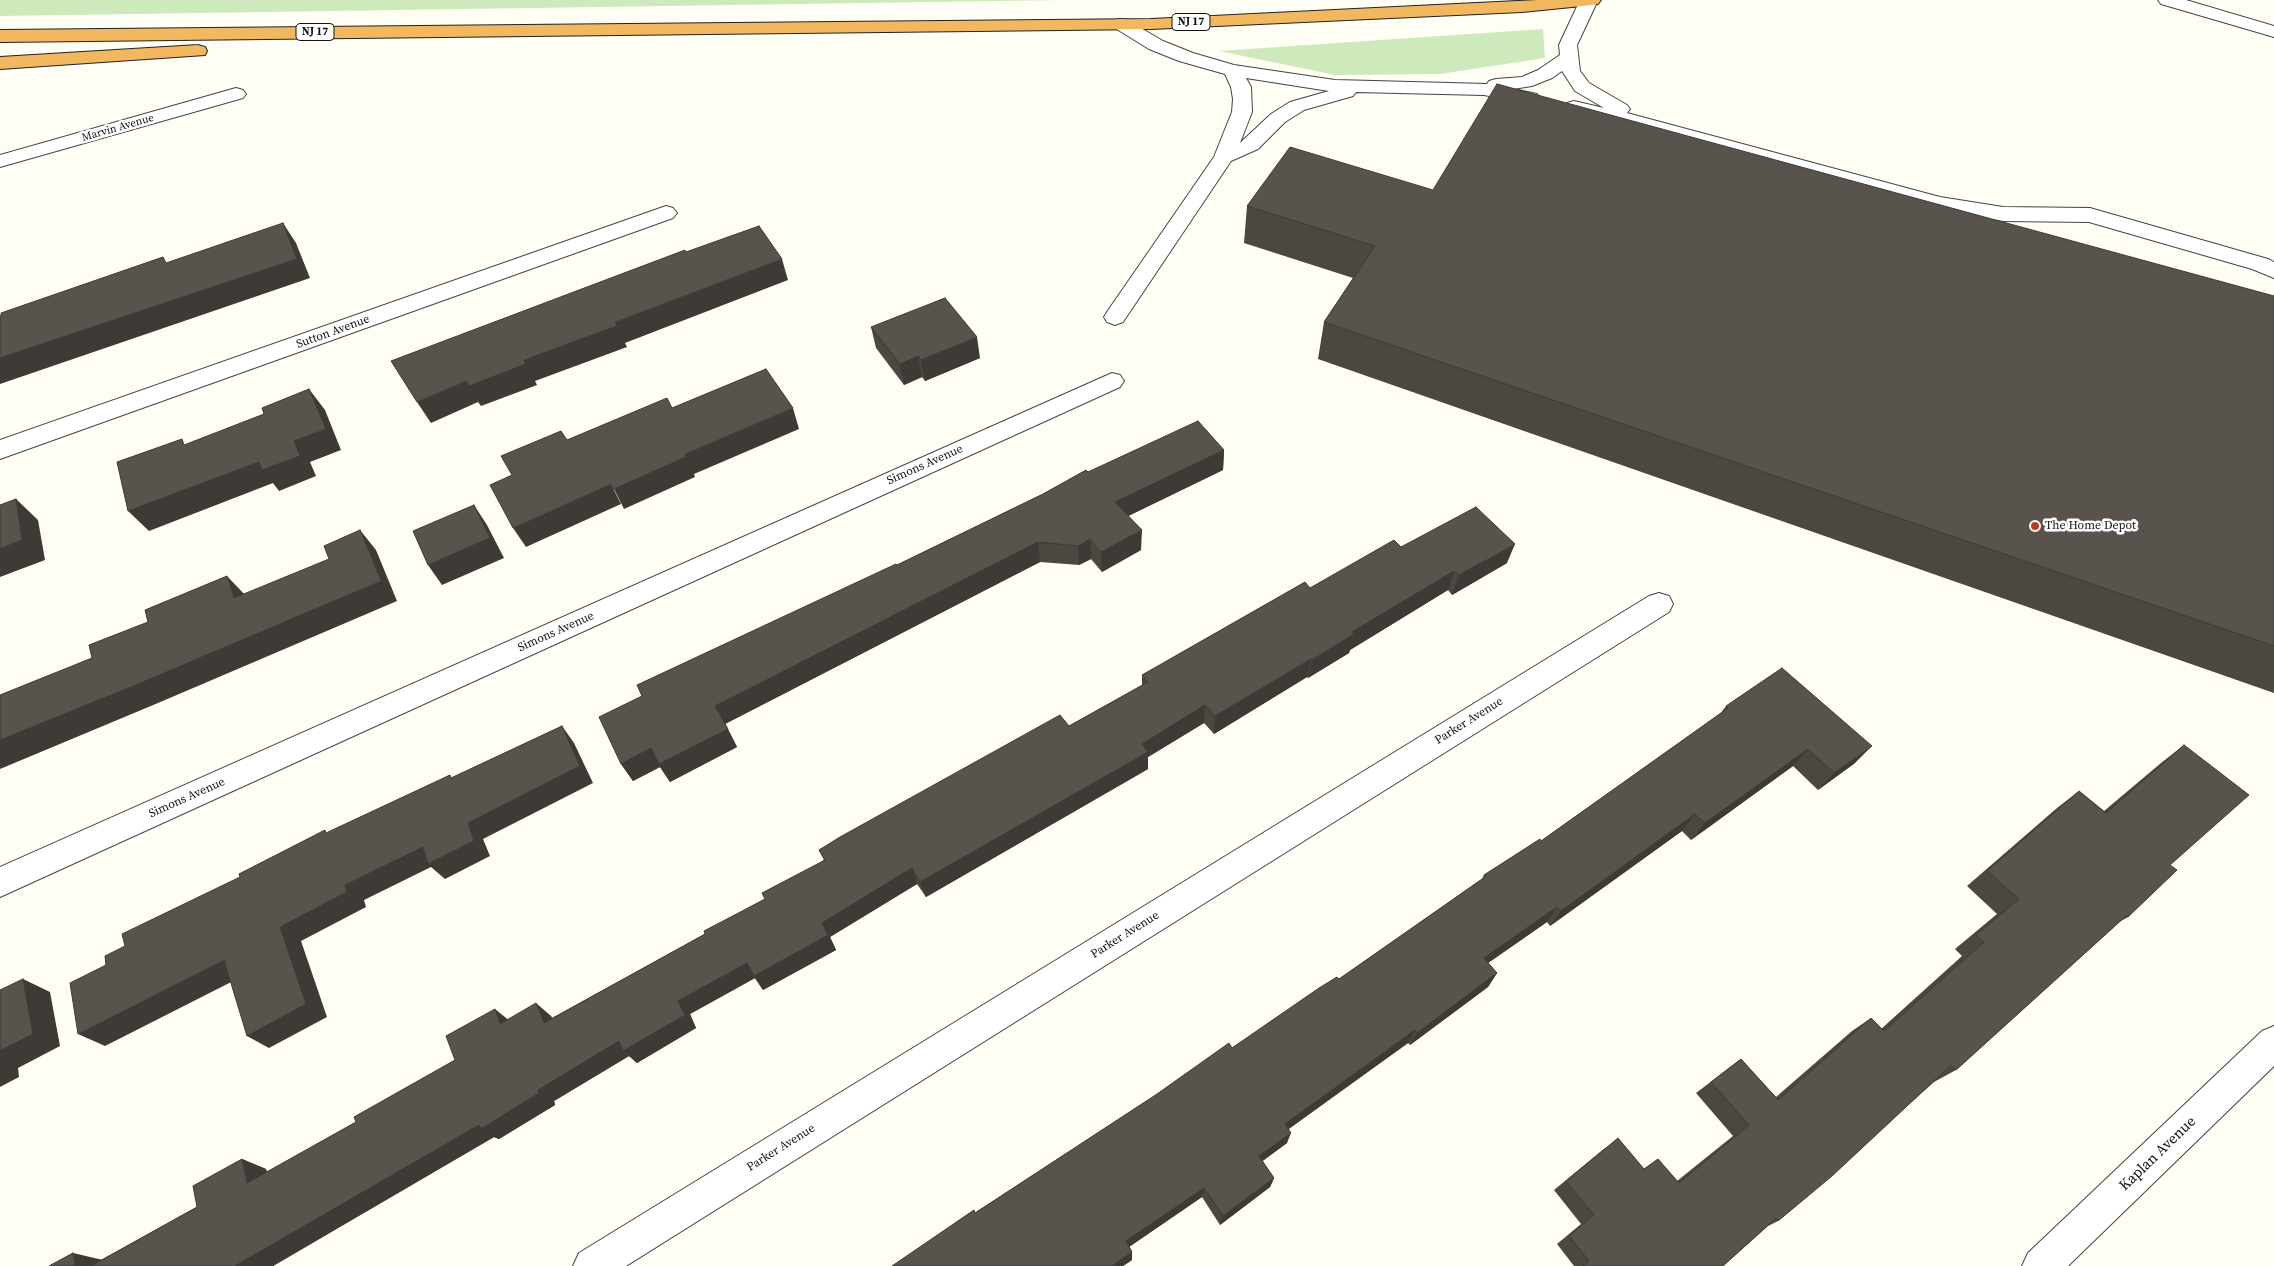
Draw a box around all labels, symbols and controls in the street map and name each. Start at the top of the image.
road number: NJ 17 [1172,14,1210,31]
road number: NJ 17 [296,24,334,41]
street label: Marvin Avenue [81,111,155,145]
street label: Sutton Avenue [294,312,372,352]
street label: Simons Avenue [885,442,965,488]
place label: The Home Depot [2045,519,2136,533]
marker: The Home Depot [2029,520,2041,532]
street label: Simons Avenue [516,609,596,655]
street label: Parker Avenue [1432,694,1506,748]
street label: Simons Avenue [147,775,227,821]
street label: Parker Avenue [1088,908,1162,962]
street label: Kaplan Avenue [2116,1113,2200,1195]
street label: Parker Avenue [744,1121,818,1175]

